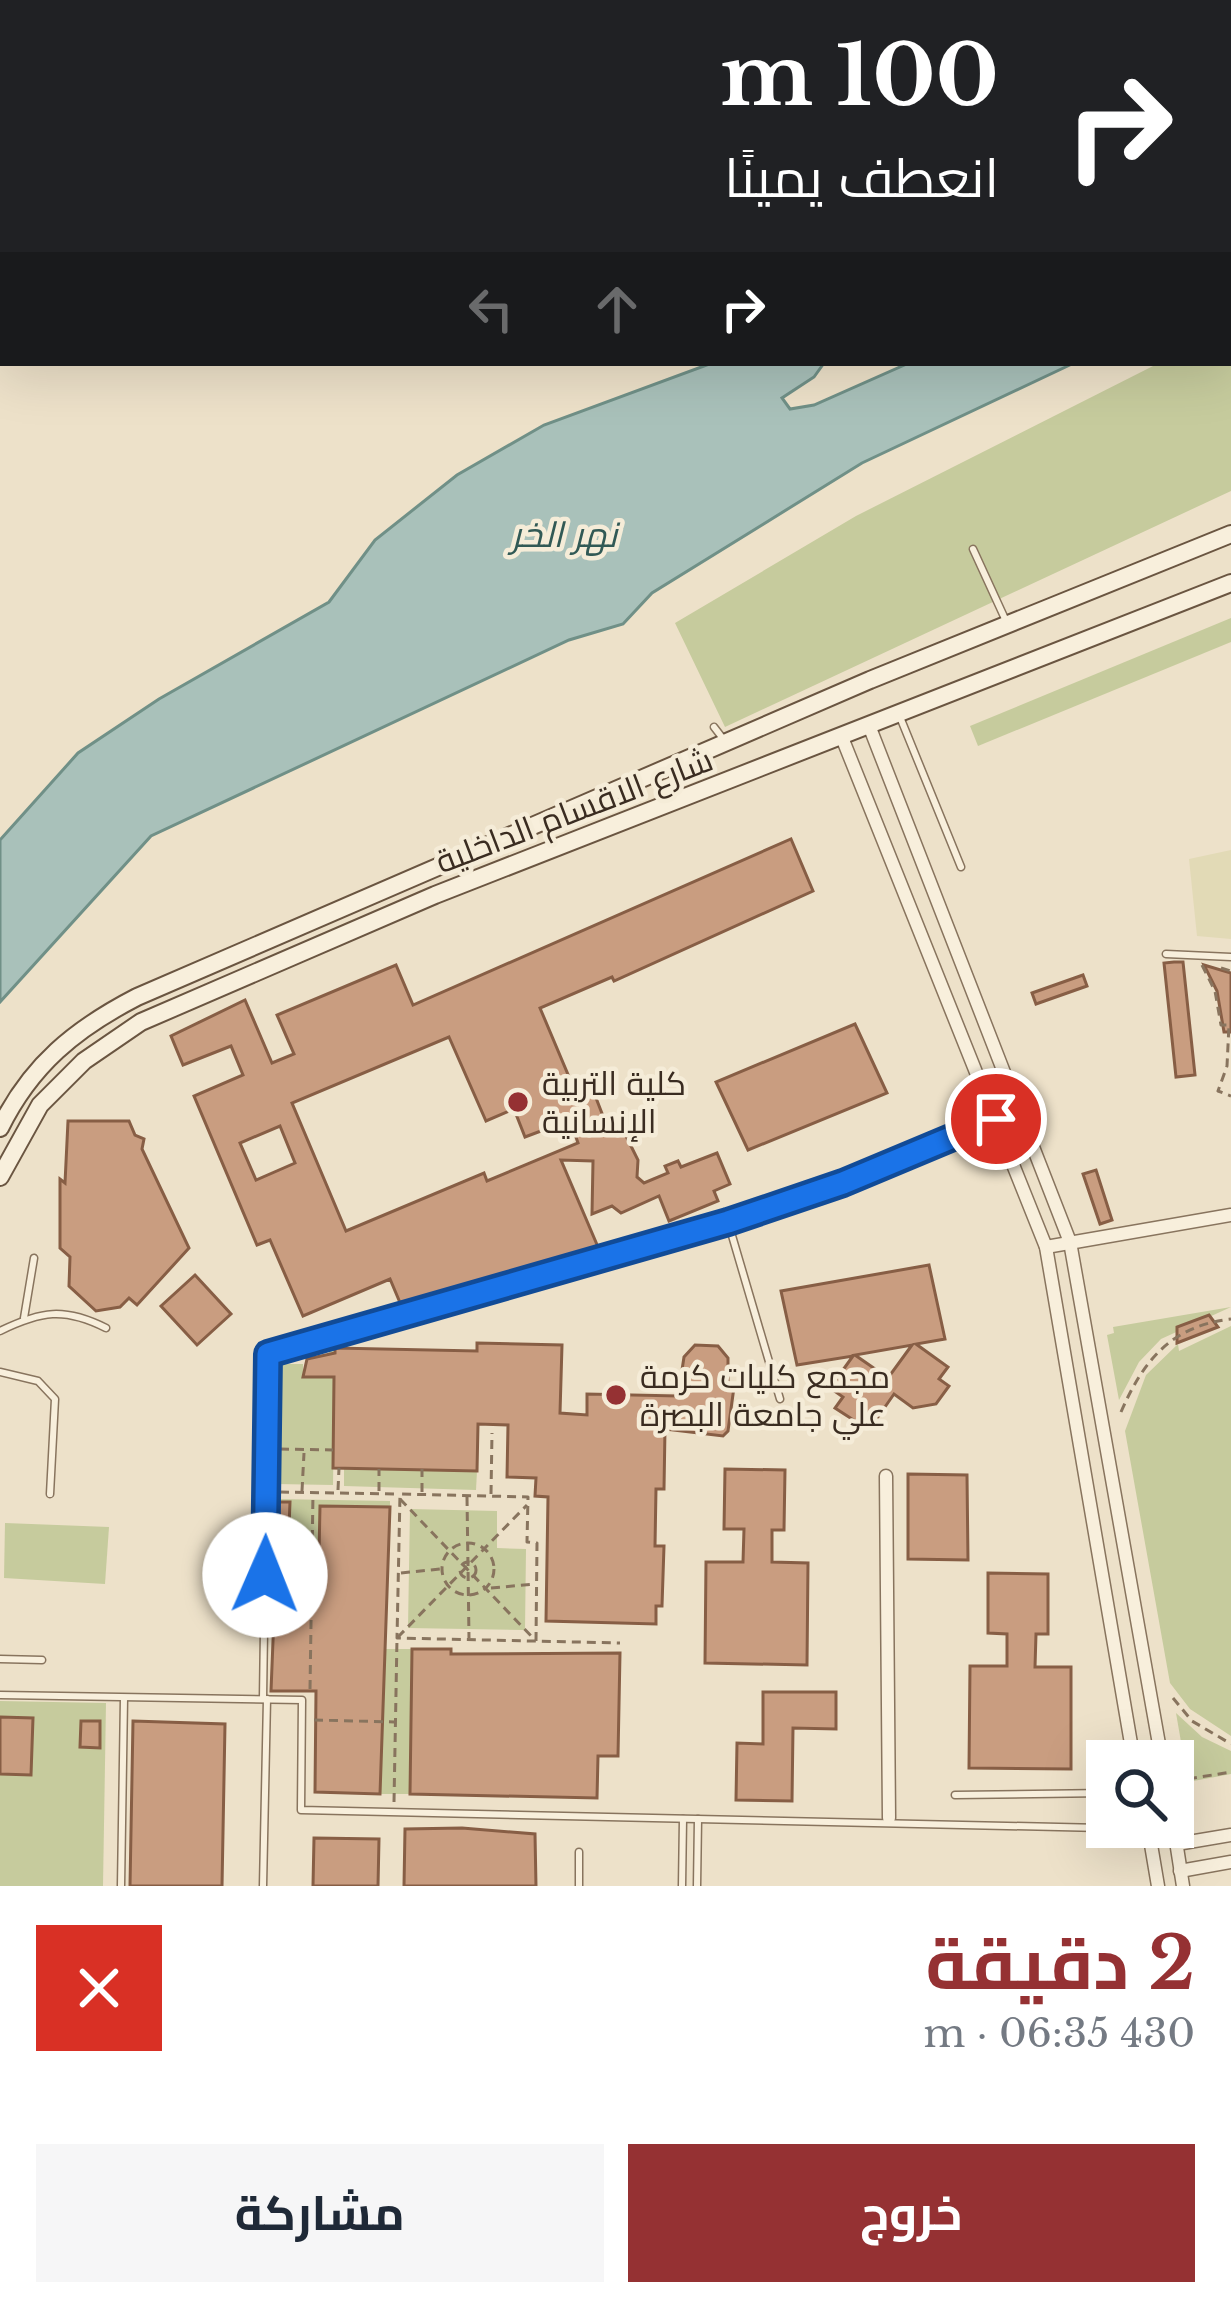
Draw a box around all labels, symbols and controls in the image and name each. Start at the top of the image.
text: 100 m [720,24,999,128]
icon: right [1041,48,1197,204]
text: انعطف يمينًا [724,145,999,212]
icon: left [458,276,524,342]
icon: ahead [584,276,650,342]
icon: right [710,276,776,342]
water label: نهر الخر [507,512,620,557]
street label: شارع الاقسام الداخلية [430,739,719,884]
place label: كلية التربية الإنسانية [542,1063,686,1142]
pin [945,1068,1047,1170]
icon: arrive [963,1086,1029,1152]
marker: كلية التربية الإنسانية [505,1089,531,1115]
place label: مجمع كليات كرمة علي جامعة البصرة [640,1356,890,1440]
marker: مجمع كليات كرمة علي جامعة البصرة [603,1382,629,1408]
position arrow [202,1512,328,1638]
map controls [1086,1740,1194,1848]
button: search [1086,1740,1194,1848]
text: 2 دقيقة [925,1919,1195,2008]
button: close [36,1925,162,2051]
text: 430 m · 06:35 [924,2009,1195,2058]
button: مشاركة [36,2144,604,2282]
button: خروج [628,2144,1195,2282]

